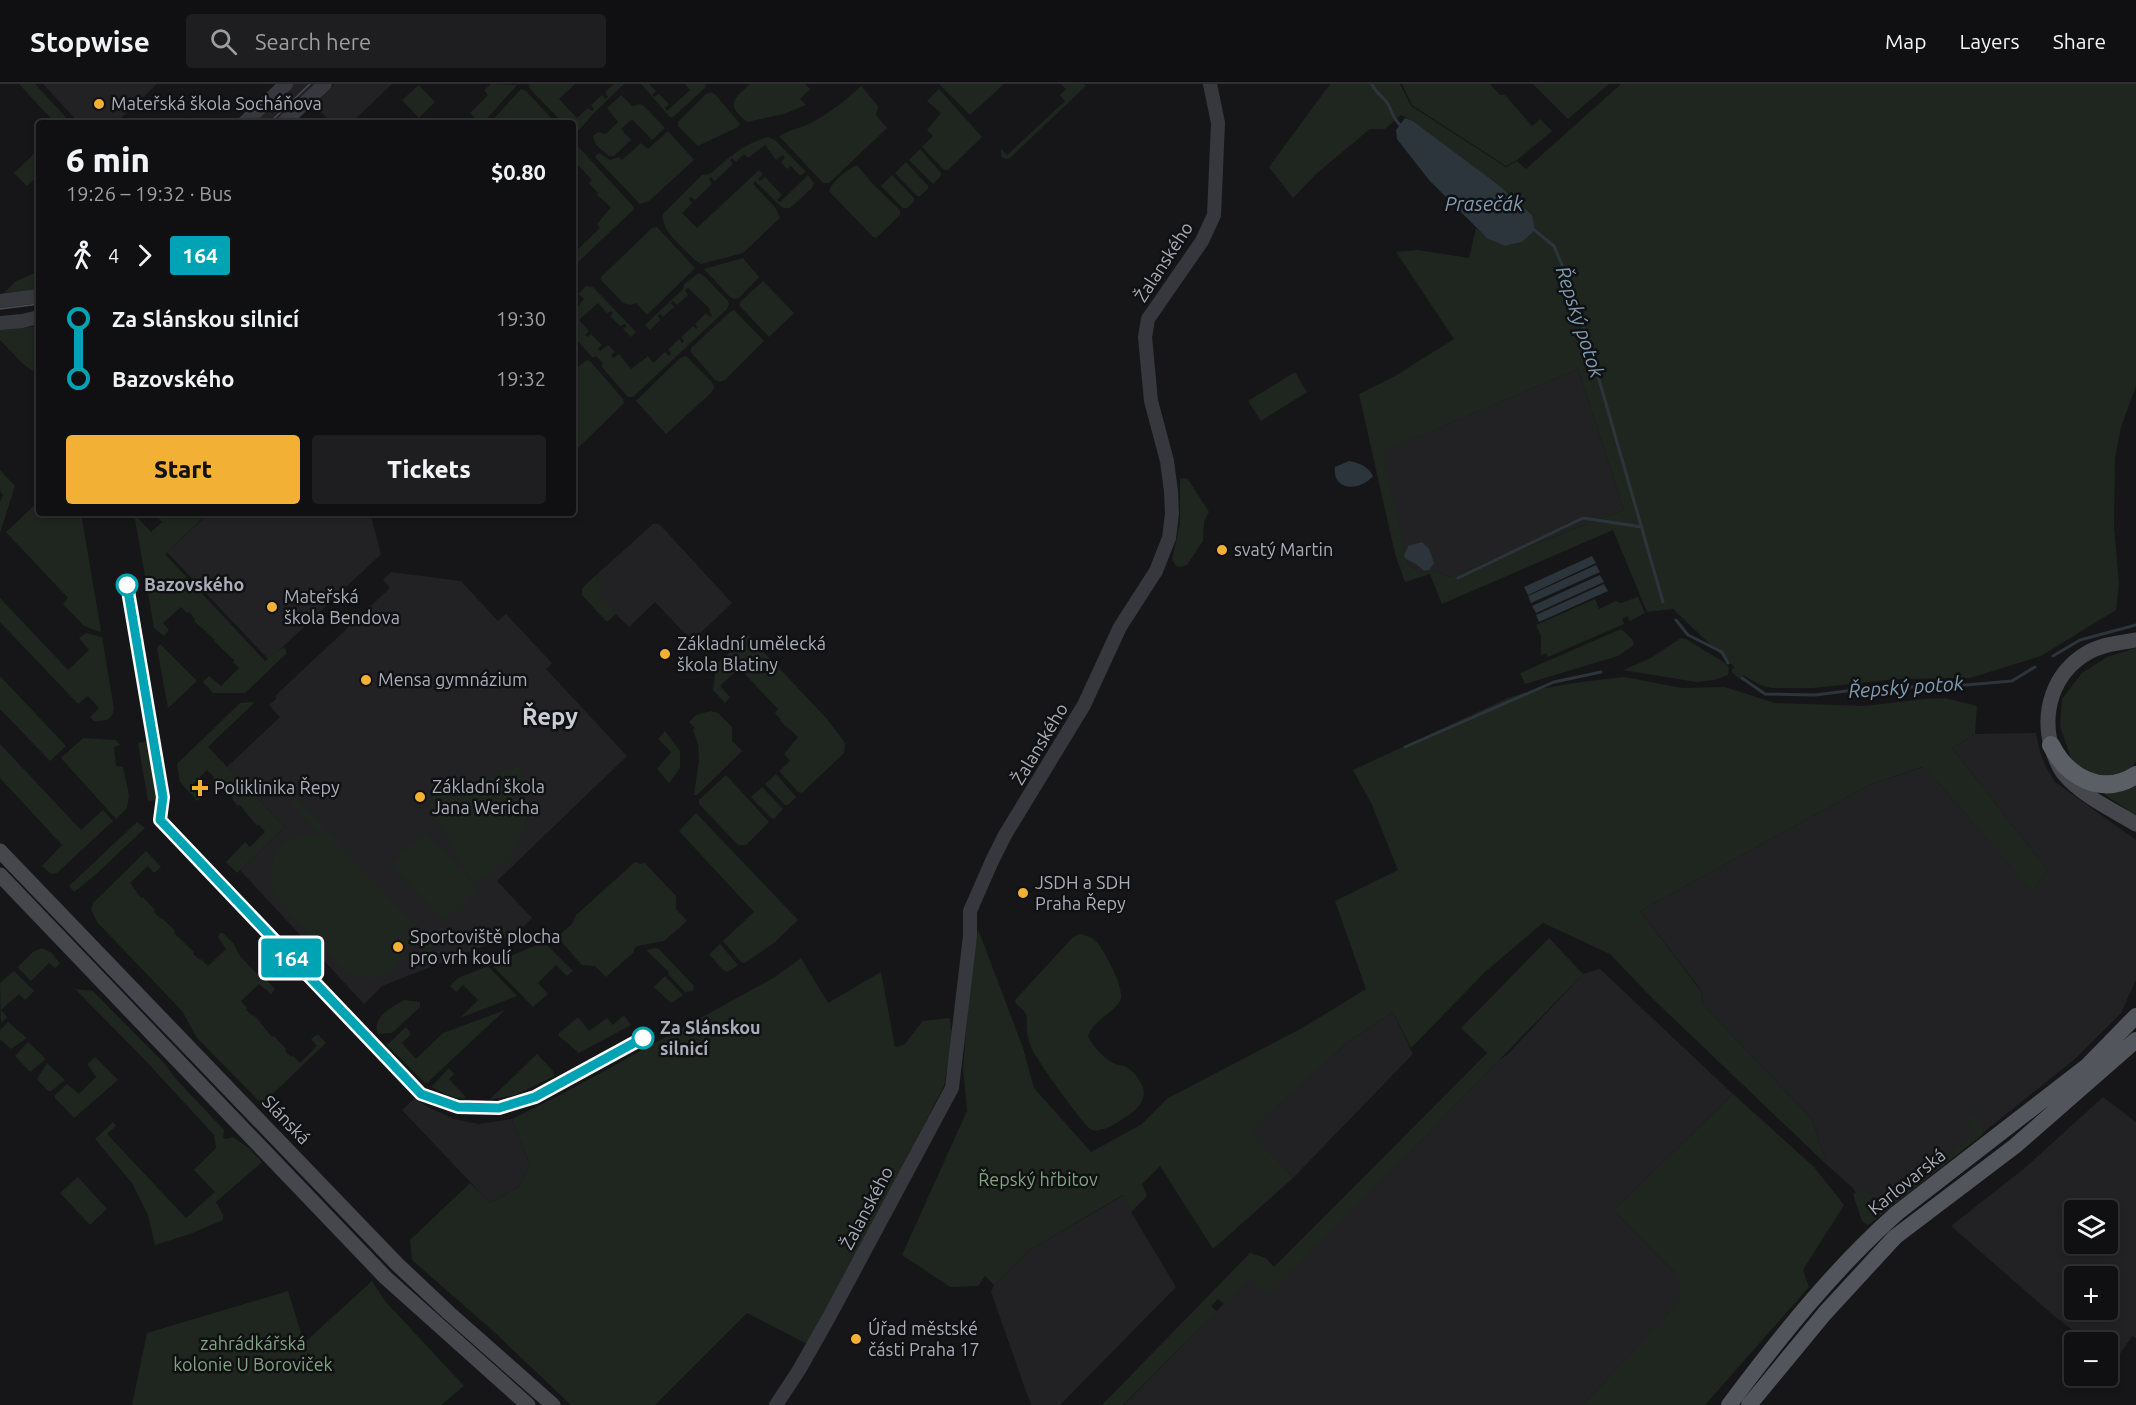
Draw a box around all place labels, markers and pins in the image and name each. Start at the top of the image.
place label: Mateřská škola Socháňova [111,93,322,113]
marker: Mateřská škola Socháňova [92,97,106,111]
place label: svatý Martin [1234,539,1333,559]
marker: svatý Martin [1215,543,1229,557]
marker: Bazovského [116,574,138,596]
place label: Bazovského [144,574,244,594]
place label: Mateřská škola Bendova [284,586,400,627]
marker: Mateřská škola Bendova [265,600,279,614]
place label: Základní umělecká škola Blatiny [677,633,826,674]
marker: Základní umělecká škola Blatiny [658,647,672,661]
place label: Mensa gymnázium [378,669,528,689]
marker: Mensa gymnázium [359,673,373,687]
place label: Poliklinika Řepy [214,776,340,797]
place label: Základní škola Jana Wericha [432,776,545,817]
marker: Poliklinika Řepy [191,779,209,797]
marker: Základní škola Jana Wericha [413,790,427,804]
place label: JSDH a SDH Praha Řepy [1035,872,1131,913]
marker: JSDH a SDH Praha Řepy [1016,886,1030,900]
place label: Sportoviště plocha pro vrh koulí [410,926,561,967]
marker: Sportoviště plocha pro vrh koulí [391,940,405,954]
place label: Za Slánskou silnicí [660,1017,761,1058]
marker: Za Slánskou silnicí [632,1027,654,1049]
place label: Úřad městské části Praha 17 [868,1317,980,1359]
marker: Úřad městské části Praha 17 [849,1332,863,1346]

